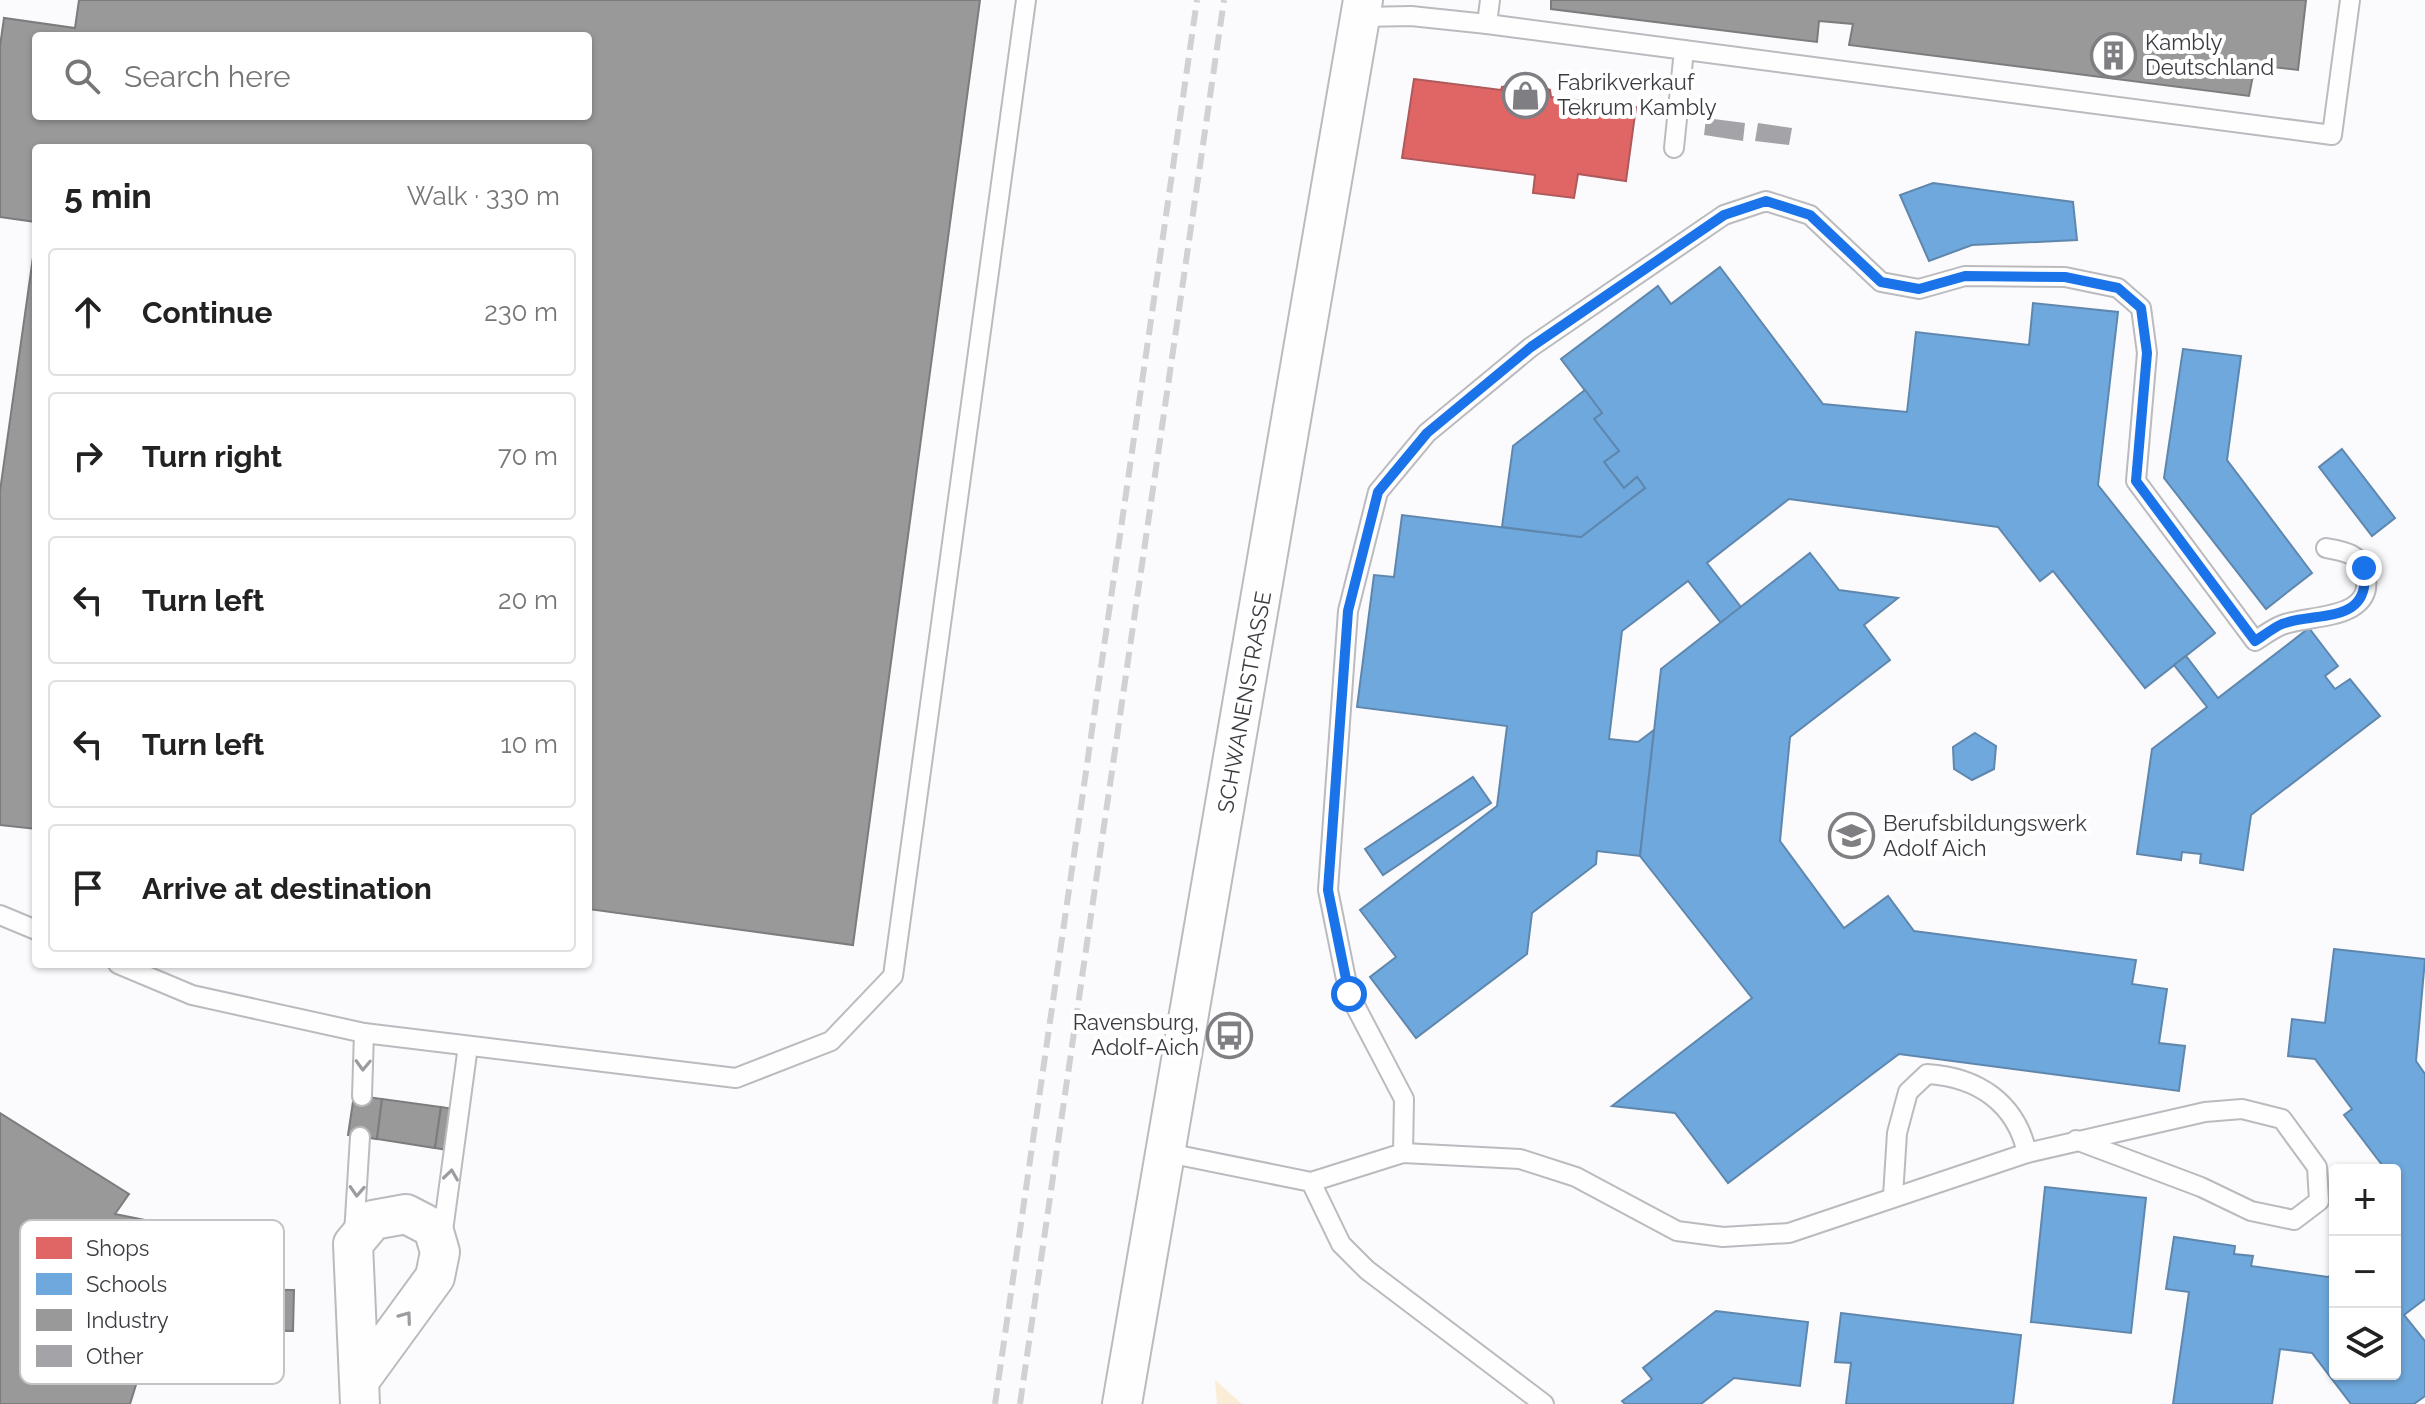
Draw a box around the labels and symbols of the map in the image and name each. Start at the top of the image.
place label: Kambly Deutschland [2145,29,2274,80]
building icon: Kambly Deutschland [2090,31,2138,79]
place label: Fabrikverkauf Tekrum Kambly [1557,69,1717,120]
shop icon: Fabrikverkauf Tekrum Kambly [1502,71,1550,119]
route end [2346,550,2382,586]
street label: SCHWANENSTRASSE [1212,589,1276,815]
place label: Berufsbildungswerk Adolf Aich [1883,810,2087,861]
school or university icon: Berufsbildungswerk Adolf Aich [1828,812,1876,860]
route start [1331,976,1367,1012]
place label: Ravensburg, Adolf-Aich [1073,1009,1199,1060]
bus stop icon: Ravensburg, Adolf-Aich [1206,1011,1254,1059]
one-way arrow [354,1059,371,1072]
one-way arrow [442,1168,459,1182]
one-way arrow [348,1185,365,1198]
legend [20,1220,284,1384]
text: Shops [86,1235,149,1261]
text: Schools [86,1271,167,1297]
text: Industry [86,1307,169,1333]
one-way arrow [396,1312,410,1326]
text: Other [86,1343,144,1369]

